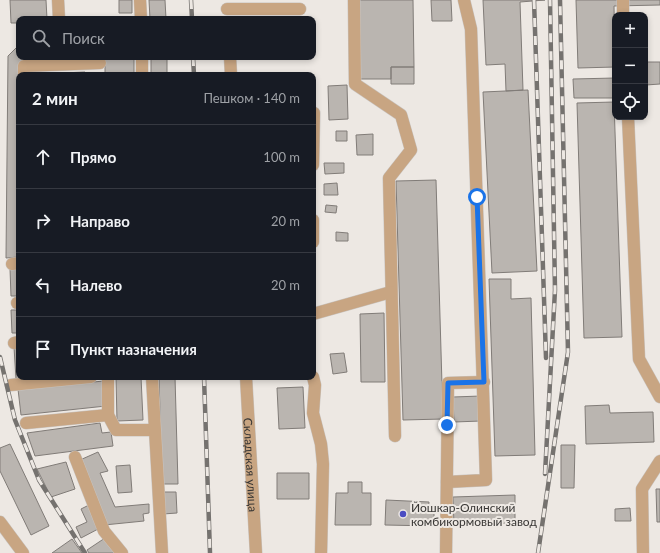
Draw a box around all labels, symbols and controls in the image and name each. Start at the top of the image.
map controls [612,12,648,120]
button: + [612,12,648,48]
search box [16,16,316,60]
icon: search [30,27,52,49]
text: Поиск [62,29,105,47]
button: − [612,48,648,84]
button: locate [612,84,648,120]
text: 2 мин [32,88,78,109]
text: Пешком · 140 m [203,90,300,106]
icon: ahead [32,146,54,168]
text: Прямо [70,148,116,166]
text: 100 m [263,149,300,165]
route start [468,188,486,206]
icon: right [32,210,54,232]
text: Направо [70,212,130,230]
text: 20 m [271,213,300,229]
icon: left [32,274,54,296]
text: Налево [70,276,122,294]
text: 20 m [271,277,300,293]
icon: arrive [32,338,54,360]
text: Пункт назначения [70,340,197,358]
route end [438,416,456,434]
street label: Складская улица [241,417,261,512]
place label: Йошкар-Олинский комбикормовый завод [411,500,537,529]
marker: Йошкар-Олинский комбикормовый завод [398,509,408,519]

